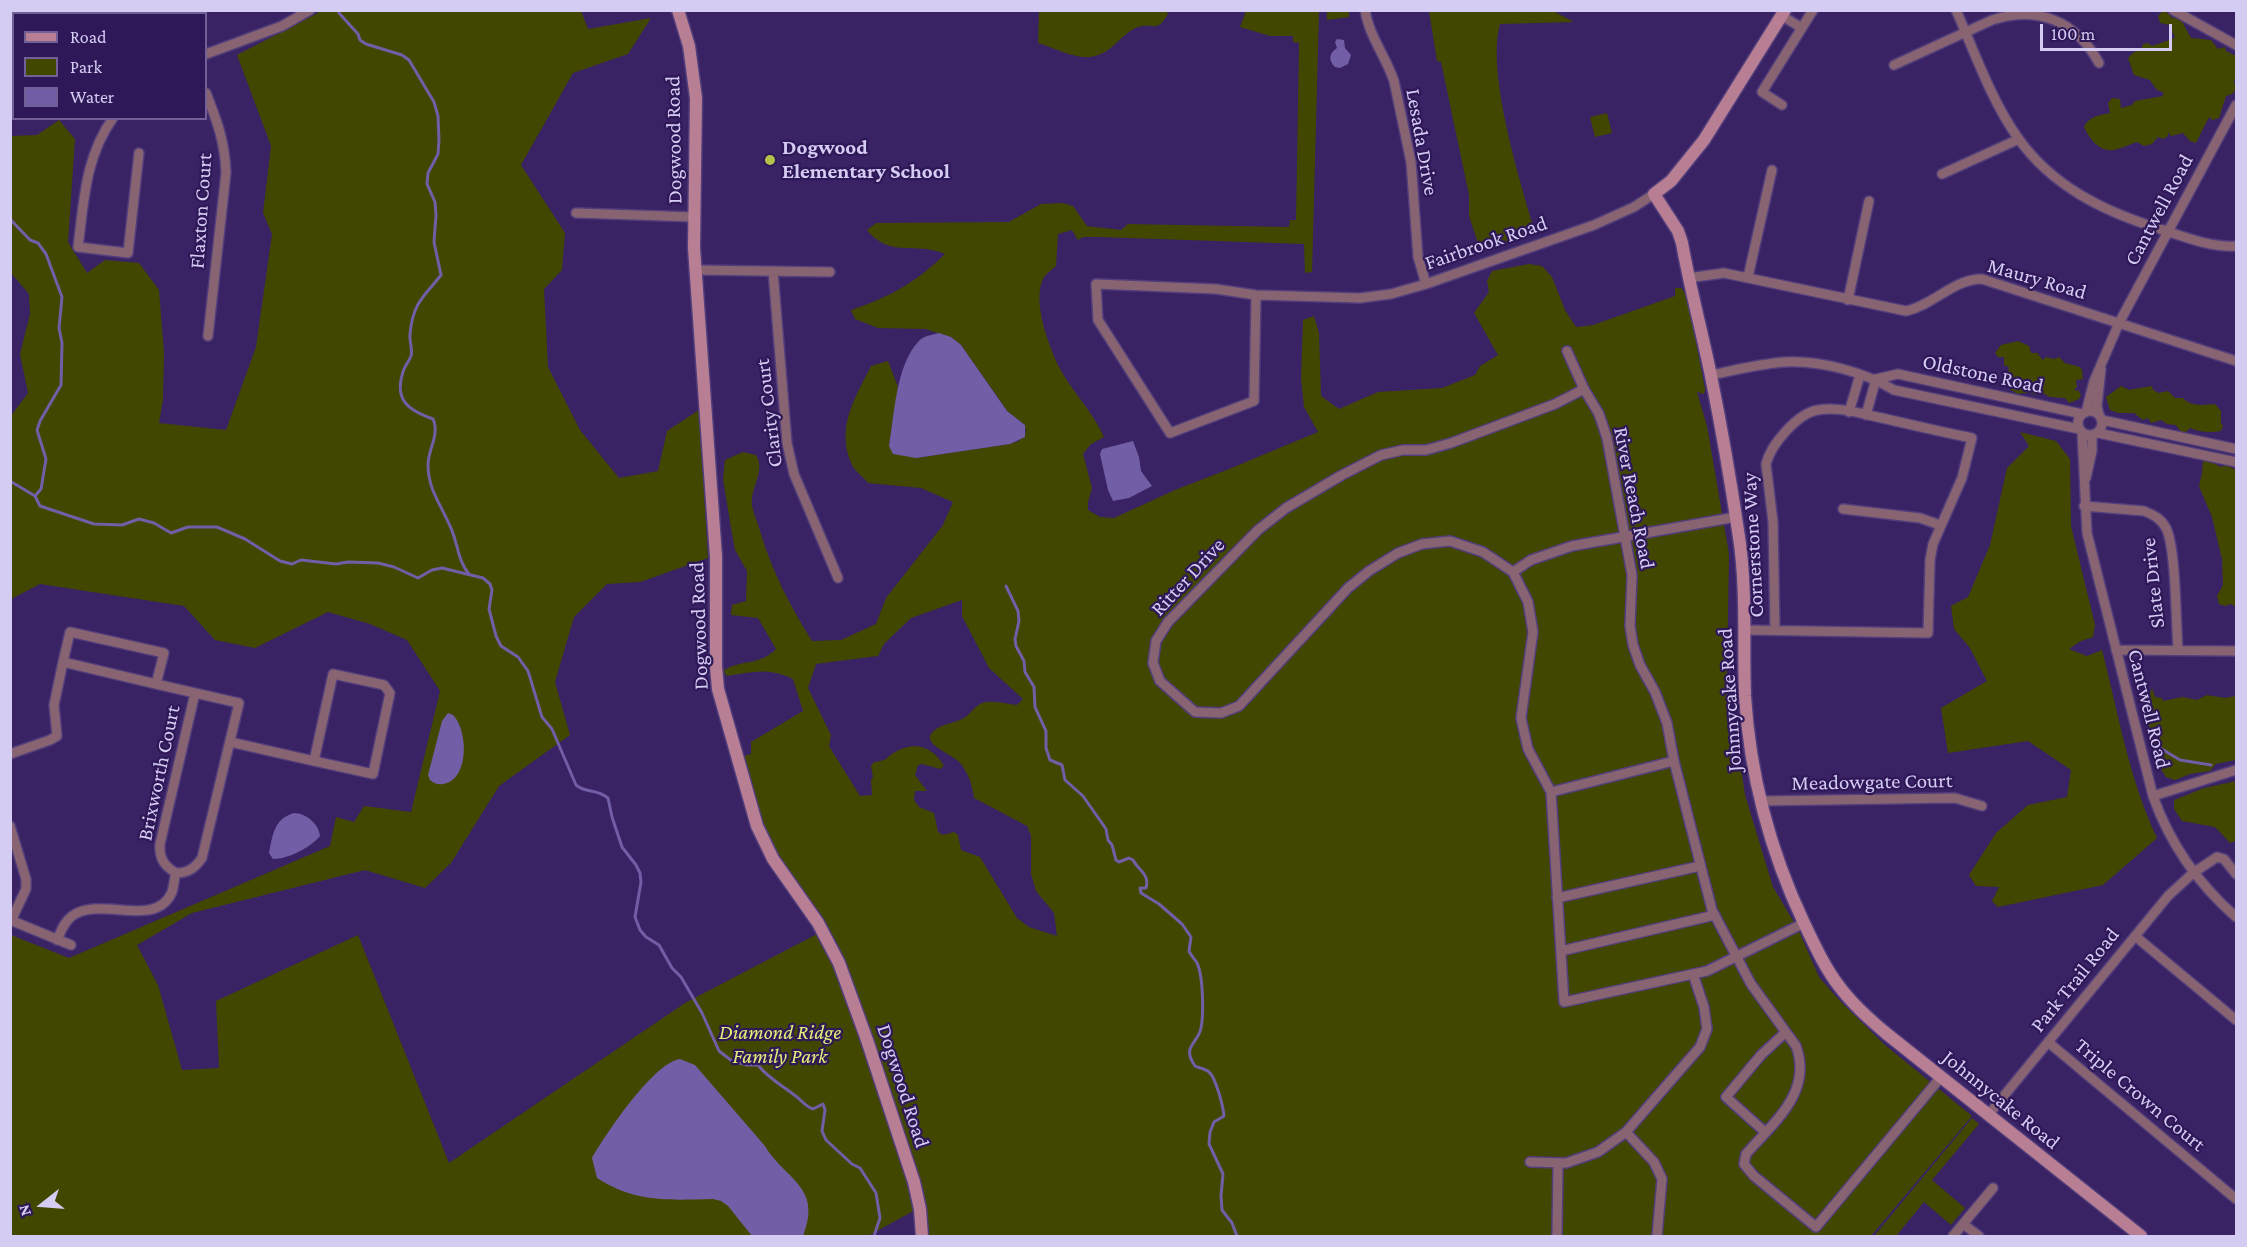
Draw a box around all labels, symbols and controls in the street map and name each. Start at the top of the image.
legend [12,12,207,120]
scale bar [2043,12,2175,50]
text: 100 m [2051,24,2095,44]
text: Road [70,27,107,47]
text: Park [70,57,102,77]
street label: Dogwood Road [660,76,688,204]
text: Water [70,87,114,107]
street label: Lesada Drive [1400,87,1444,197]
place label: Dogwood Elementary School [782,135,950,185]
street label: Cantwell Road [2119,150,2199,270]
street label: Flaxton Court [184,152,218,270]
marker: Dogwood Elementary School [763,153,777,167]
street label: Fairbrook Road [1422,210,1550,276]
street label: Maury Road [1985,253,2089,305]
street label: Oldstone Road [1920,349,2046,399]
street label: Clarity Court [750,357,788,469]
street label: River Reach Road [1608,425,1660,571]
street label: Cornerstone Way [1737,472,1769,618]
street label: Ritter Drive [1146,533,1230,621]
street label: Slate Drive [2136,537,2170,629]
street label: Dogwood Road [684,561,714,691]
street label: Johnnycake Road [1712,627,1748,773]
street label: Cantwell Road [2122,647,2176,771]
street label: Brixworth Court [132,703,186,843]
street label: Meadowgate Court [1791,768,1953,796]
street label: Park Trail Road [2025,923,2125,1037]
park label: Diamond Ridge Family Park [719,1020,841,1070]
street label: Dogwood Road [871,1021,935,1151]
street label: Triple Crown Court [2070,1033,2210,1157]
street label: Johnnycake Road [1937,1045,2065,1155]
north arrow [12,1175,72,1235]
text: N [15,1203,34,1218]

